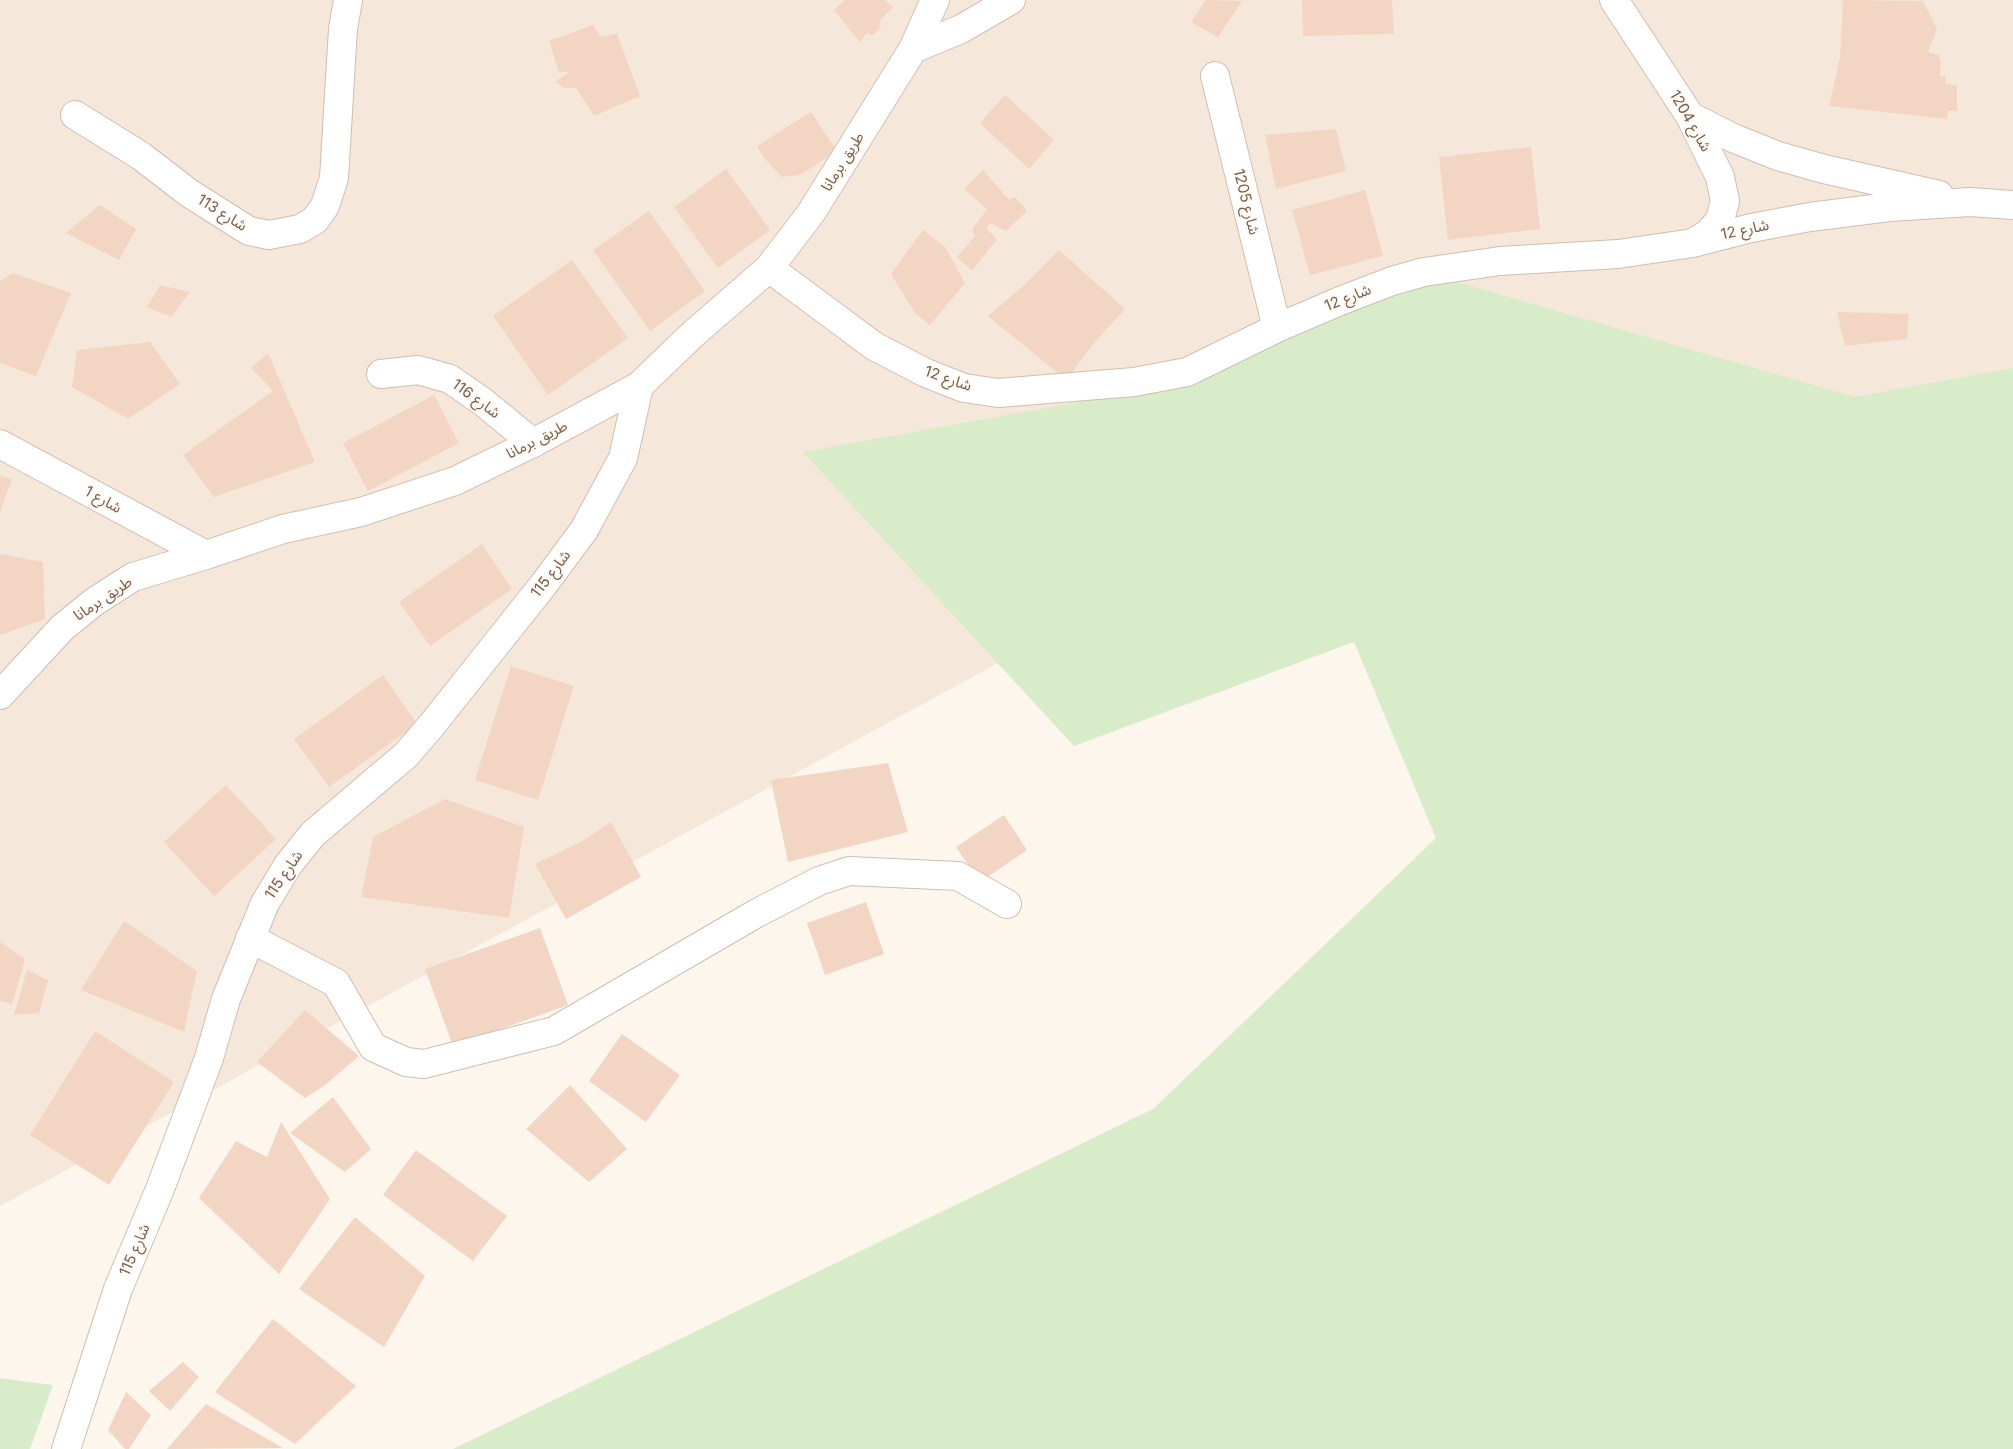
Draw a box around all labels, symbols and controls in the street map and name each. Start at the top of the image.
street label: شارع 1204 [1665,87,1715,155]
street label: طريق برمانا [818,129,868,195]
street label: شارع 1205 [1229,167,1263,237]
street label: شارع 113 [194,191,250,235]
street label: شارع 12 [1719,216,1771,244]
street label: شارع 12 [1322,281,1374,315]
street label: شارع 12 [922,363,974,395]
street label: شارع 116 [448,376,504,422]
street label: طريق برمانا [503,417,571,463]
street label: شارع 1 [81,483,125,517]
street label: شارع 115 [527,547,575,601]
street label: طريق برمانا [70,573,136,625]
street label: شارع 115 [261,847,307,903]
street label: شارع 115 [116,1221,154,1279]

